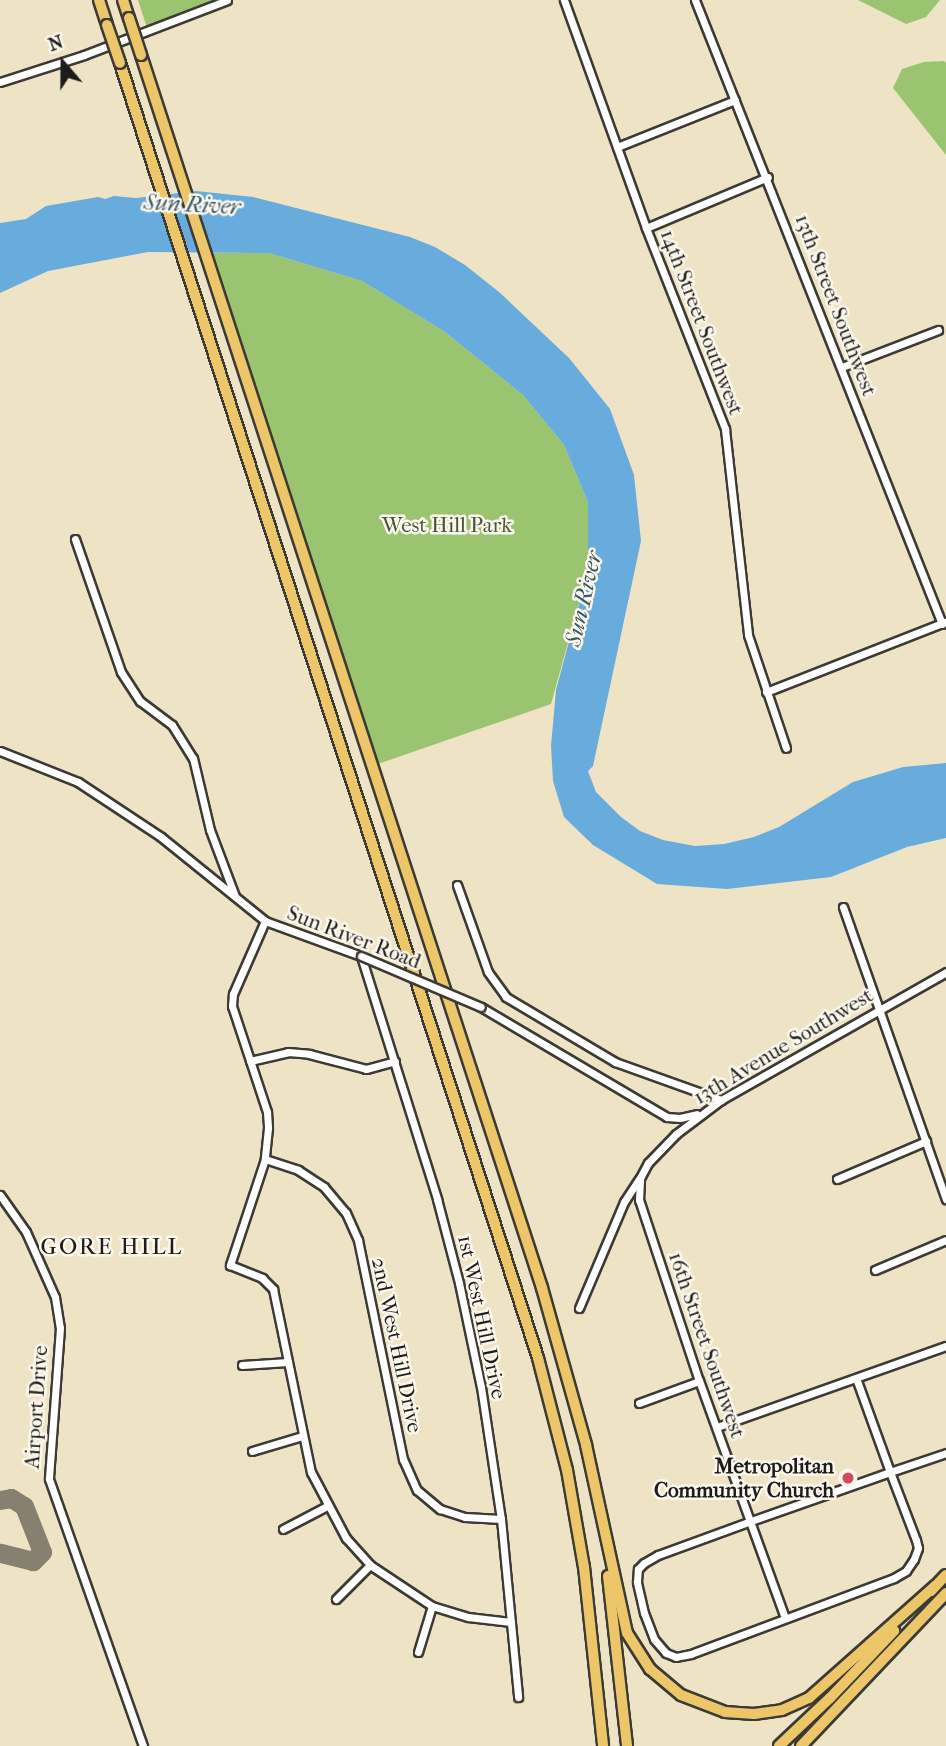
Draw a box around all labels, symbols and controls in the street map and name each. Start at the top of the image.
north arrow [28,28,98,98]
text: N [45,30,66,56]
water label: Sun River [143,189,241,221]
street label: 13th Street Southwest [790,211,882,399]
street label: 14th Street Southwest [655,226,749,418]
park label: West Hill Park [382,512,512,538]
water label: Sun River [560,549,608,649]
street label: Sun River Road [284,900,424,974]
street label: 13th Avenue Southwest [689,982,877,1110]
district label: GORE HILL [42,1233,182,1261]
street label: 1st West Hill Drive [452,1233,512,1401]
street label: 16th Street Southwest [663,1249,751,1441]
street label: 2nd West Hill Drive [366,1255,428,1435]
street label: Airport Drive [19,1344,53,1470]
place label: Metropolitan Community Church [654,1453,834,1503]
marker: Metropolitan Community Church [840,1470,856,1486]

